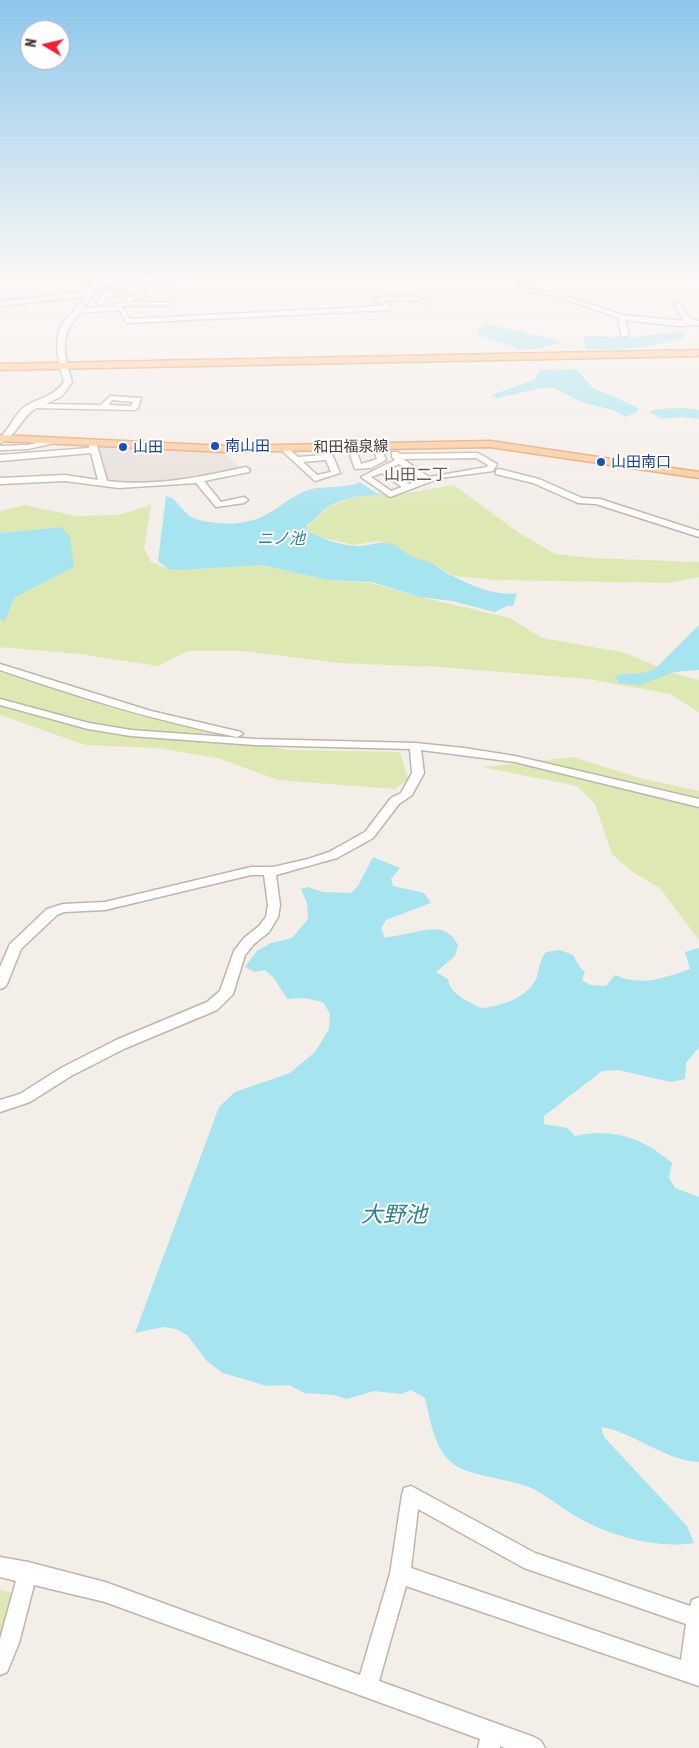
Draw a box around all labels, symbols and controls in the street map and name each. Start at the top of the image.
north arrow [20,20,70,70]
text: N [23,37,40,48]
place label: 南山田 [225,437,270,455]
street label: 和田福泉線 [313,437,389,457]
place label: 山田 [133,438,163,456]
marker: 南山田 [209,440,221,452]
marker: 山田 [117,441,129,453]
place label: 山田南口 [611,453,671,471]
marker: 山田南口 [595,456,607,468]
district label: 山田二丁 [384,465,448,485]
water label: ニノ池 [257,529,305,549]
water label: 大野池 [361,1202,427,1228]

